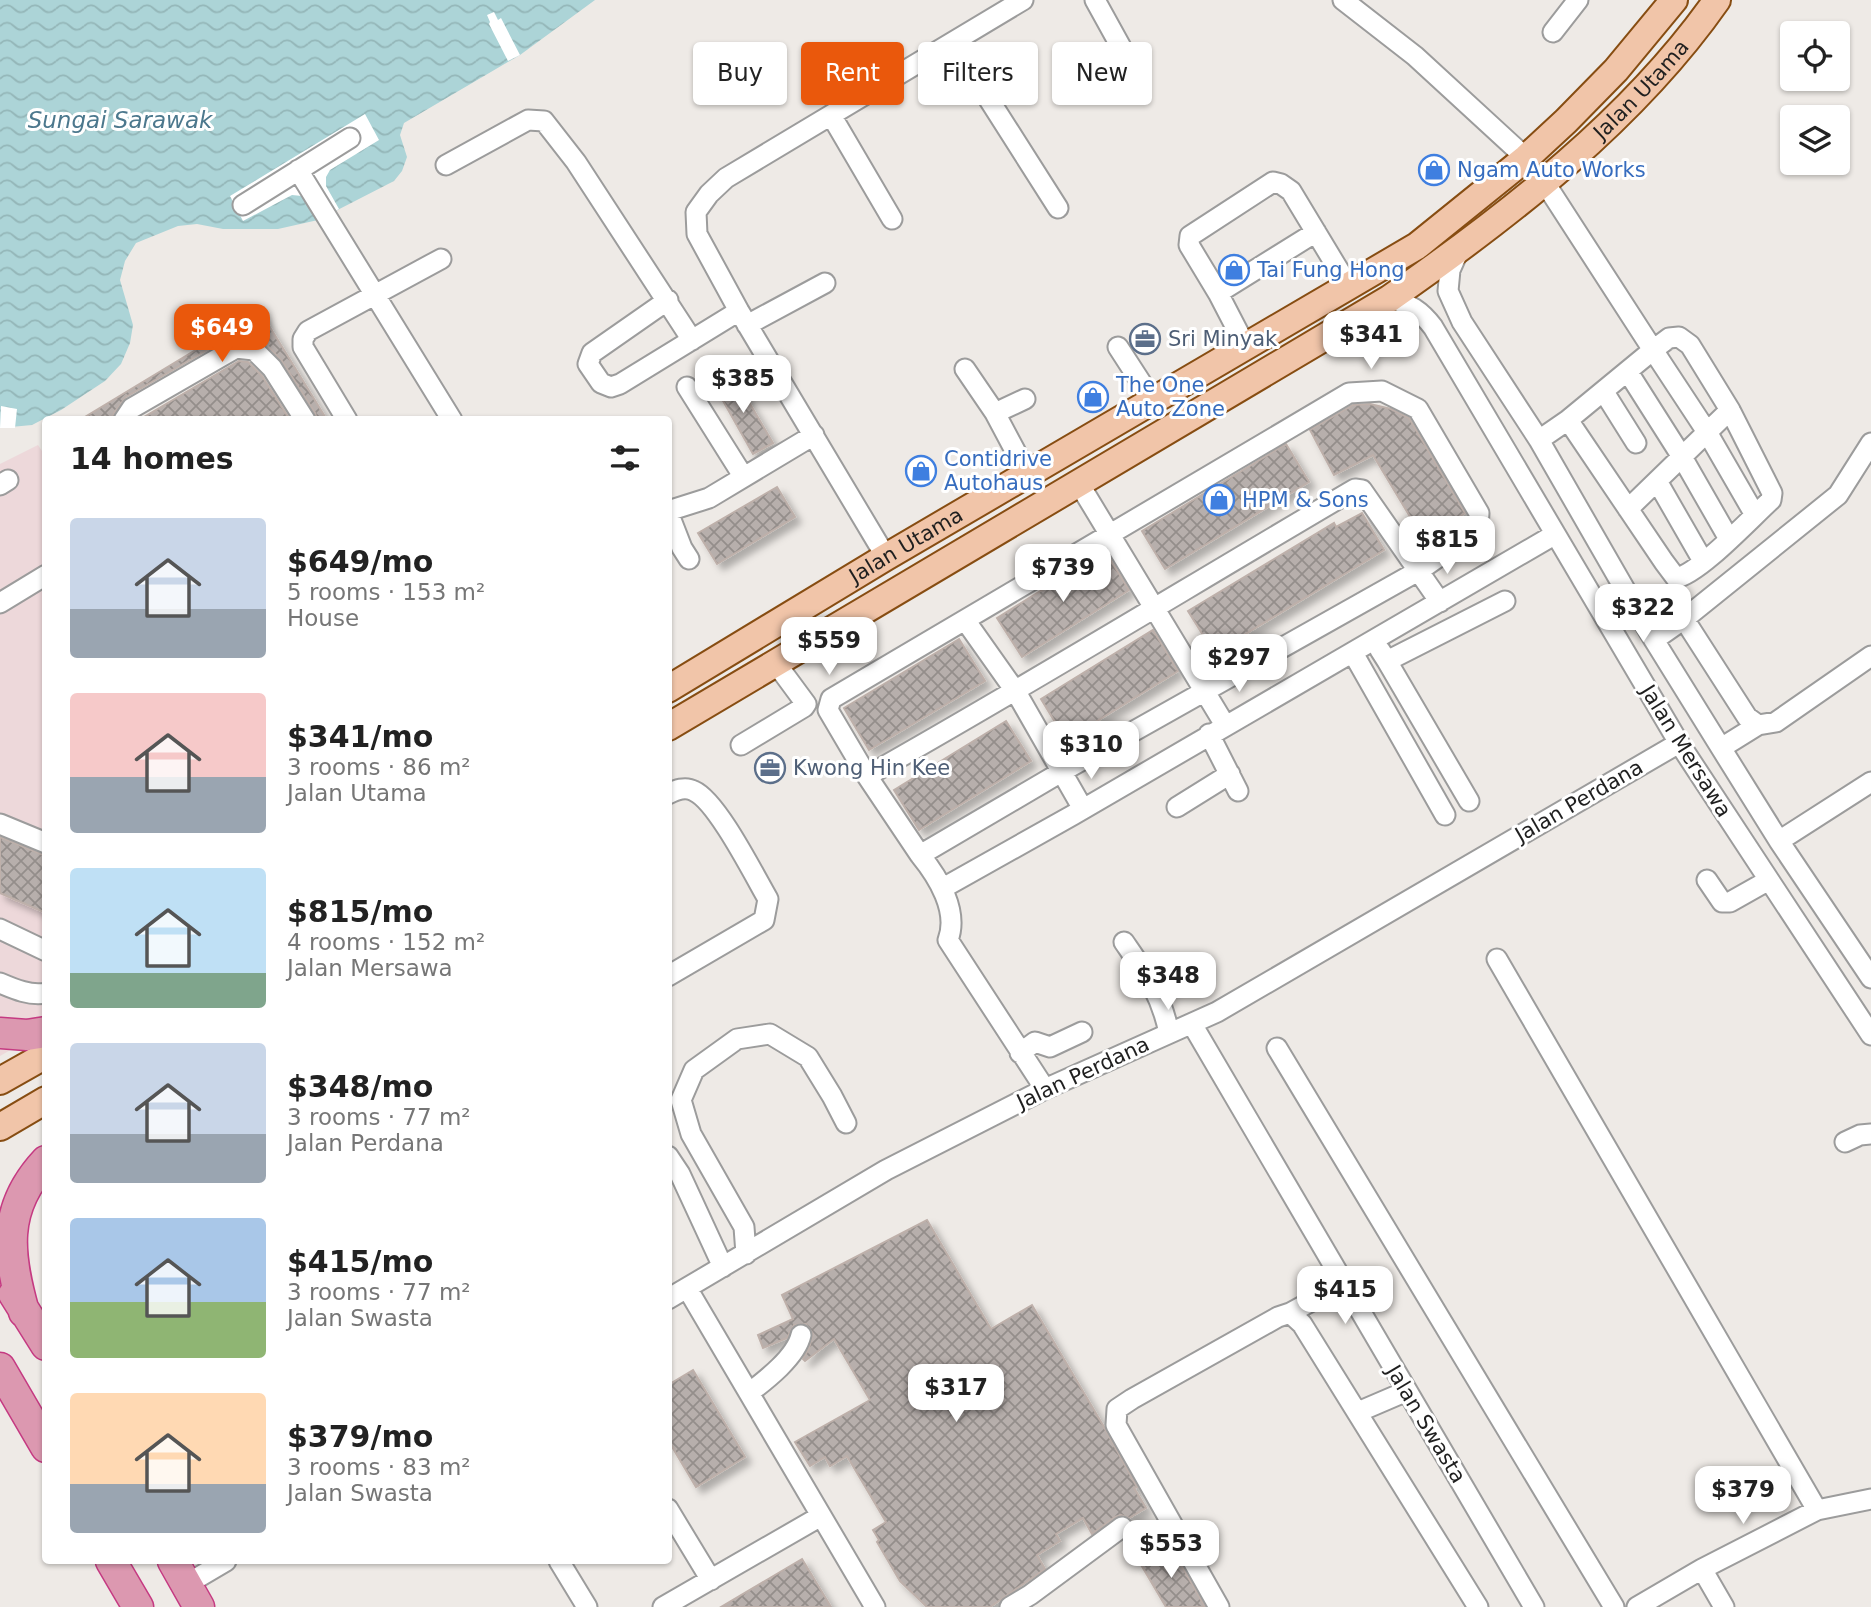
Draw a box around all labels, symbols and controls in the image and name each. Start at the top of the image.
map controls [1780,21,1850,175]
button: locate [1780,21,1850,91]
street label: Jalan Utama [1587,35,1694,146]
chip: Buy [693,42,787,105]
chip: Rent [801,42,904,105]
chip: Filters [918,42,1038,105]
chip: New [1052,42,1152,105]
button: layers [1780,105,1850,175]
water label: Sungai Sarawak [28,107,214,133]
shop icon: Ngam Auto Works [1417,153,1451,187]
place label: Ngam Auto Works [1457,158,1646,182]
shop icon: Tai Fung Hong [1217,253,1251,287]
place label: Tai Fung Hong [1256,258,1405,282]
pin: $649 [181,304,263,364]
pin: $341 [1330,312,1412,371]
text: $649 [190,314,254,340]
text: $341 [1339,321,1403,347]
office icon: Sri Minyak [1128,322,1162,356]
place label: Sri Minyak [1168,327,1278,351]
pin: $385 [702,356,784,415]
text: $385 [711,365,775,391]
place label: The One Auto Zone [1115,373,1225,421]
shop icon: The One Auto Zone [1076,380,1110,414]
icon: filters [606,439,644,477]
text: 14 homes [70,441,234,476]
place label: Contidrive Autohaus [944,447,1052,495]
shop icon: Contidrive Autohaus [904,454,938,488]
shop icon: HPM & Sons [1202,483,1236,517]
place label: HPM & Sons [1242,488,1369,512]
street label: Jalan Utama [843,503,967,589]
pin: $815 [1406,516,1488,576]
text: $815 [1415,526,1479,552]
text: $649/mo [287,544,433,579]
pin: $739 [1022,544,1104,604]
icon: home [126,546,210,630]
text: $739 [1031,554,1095,580]
text: 5 rooms · 153 m² [287,579,485,605]
pin: $322 [1602,584,1684,644]
text: $322 [1611,594,1675,620]
text: House [287,605,359,631]
pin: $559 [788,618,870,677]
text: $559 [797,627,861,653]
pin: $297 [1198,634,1280,694]
text: $297 [1207,644,1271,670]
street label: Jalan Mersawa [1635,679,1736,822]
text: $341/mo [287,719,433,754]
icon: home [126,721,210,805]
pin: $310 [1050,722,1132,781]
text: $310 [1059,731,1123,757]
office icon: Kwong Hin Kee [753,751,787,785]
text: 3 rooms · 86 m² [287,754,471,780]
street label: Jalan Perdana [1509,755,1647,848]
place label: Kwong Hin Kee [793,756,950,780]
text: Jalan Utama [287,780,427,806]
text: $815/mo [287,894,433,929]
icon: home [126,896,210,980]
text: 4 rooms · 152 m² [287,929,485,955]
pin: $348 [1127,953,1209,1012]
text: Jalan Mersawa [287,955,453,981]
text: $348 [1136,962,1200,988]
street label: Jalan Perdana [1011,1032,1153,1115]
text: $348/mo [287,1069,433,1104]
icon: home [126,1071,210,1155]
text: 3 rooms · 77 m² [287,1104,471,1130]
text: Jalan Perdana [287,1130,444,1156]
text: $415/mo [287,1244,433,1279]
icon: home [126,1246,210,1330]
pin: $415 [1304,1266,1386,1326]
text: $415 [1313,1276,1377,1302]
text: 3 rooms · 77 m² [287,1279,471,1305]
text: Jalan Swasta [287,1305,433,1331]
street label: Jalan Swasta [1380,1359,1471,1487]
pin: $317 [915,1364,997,1424]
text: $317 [924,1374,988,1400]
text: $379/mo [287,1419,433,1454]
icon: home [126,1421,210,1505]
text: 3 rooms · 83 m² [287,1454,471,1480]
pin: $379 [1702,1466,1784,1526]
text: $379 [1711,1476,1775,1502]
text: Jalan Swasta [287,1480,433,1506]
pin: $553 [1130,1520,1212,1580]
text: $553 [1139,1530,1203,1556]

